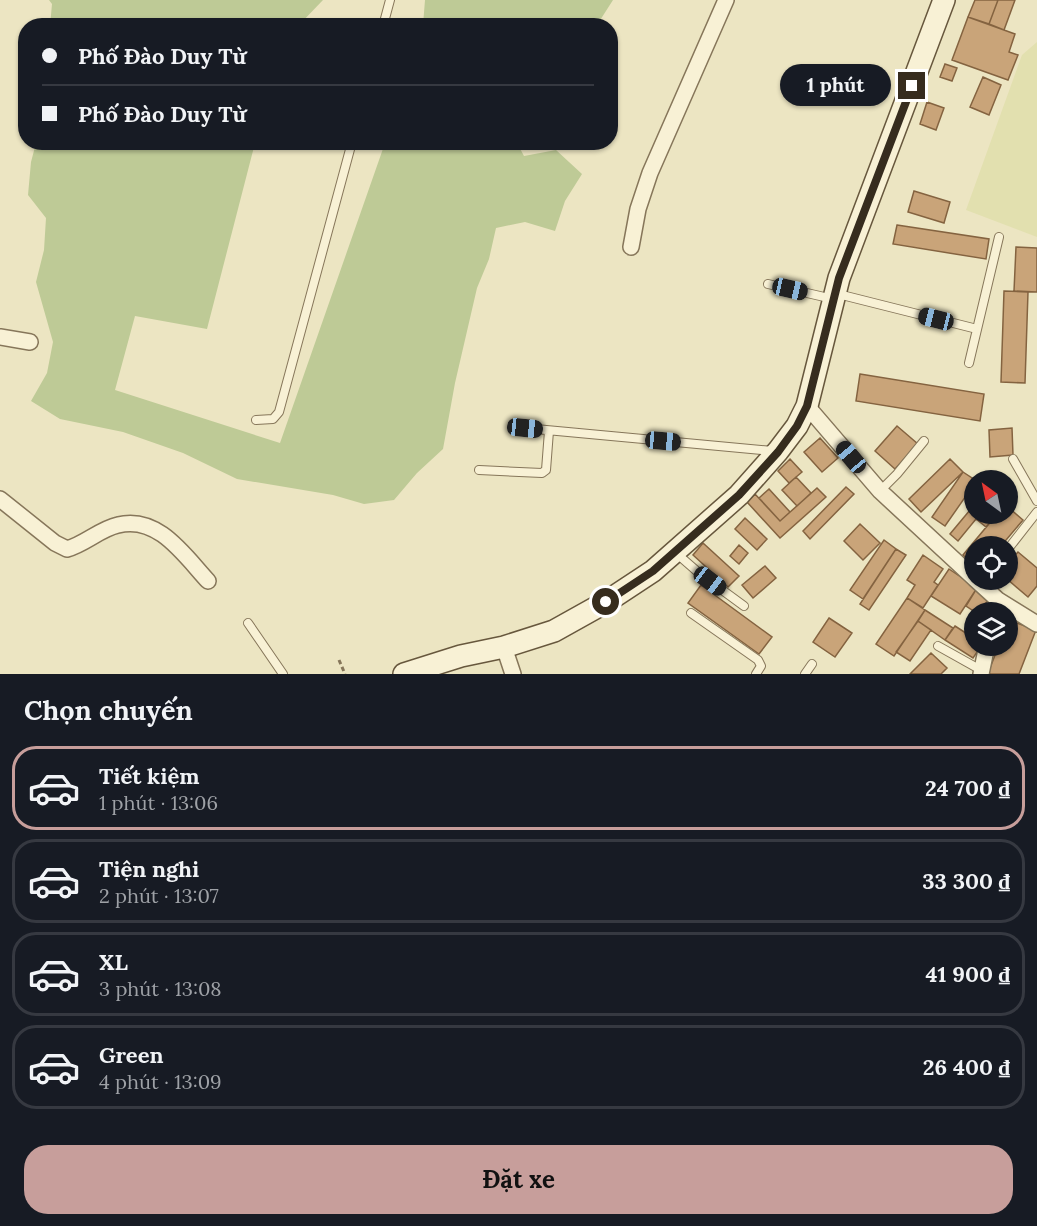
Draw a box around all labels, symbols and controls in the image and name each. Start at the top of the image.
text: Phố Đào Duy Từ [78,42,246,70]
callout: 1 phút [780,65,891,107]
text: 1 phút [806,72,865,97]
route end [898,72,925,99]
text: Phố Đào Duy Từ [78,100,246,128]
car [770,276,810,302]
car [916,306,956,332]
car [506,417,544,439]
car [644,430,682,452]
car [833,437,869,477]
north arrow [964,470,1018,524]
map controls [964,470,1018,656]
button: locate [964,536,1018,590]
car [690,563,730,599]
route start [592,588,619,615]
button: layers [964,602,1018,656]
text: Chọn chuyến [24,693,193,727]
icon: car [27,761,81,815]
text: Tiết kiệm [99,762,199,790]
text: 24 700 ₫ [925,774,1010,802]
text: 1 phút · 13:06 [99,790,218,815]
icon: car [27,854,81,908]
text: Tiện nghi [99,855,199,883]
text: 33 300 ₫ [922,867,1010,895]
text: 2 phút · 13:07 [99,883,219,908]
icon: car [27,947,81,1001]
text: XL [99,948,128,976]
text: 41 900 ₫ [926,960,1010,988]
text: 3 phút · 13:08 [99,976,222,1001]
icon: car [27,1040,81,1094]
text: Green [99,1041,164,1069]
text: 26 400 ₫ [923,1053,1010,1081]
text: 4 phút · 13:09 [99,1069,222,1094]
button: Đặt xe [24,1145,1013,1214]

